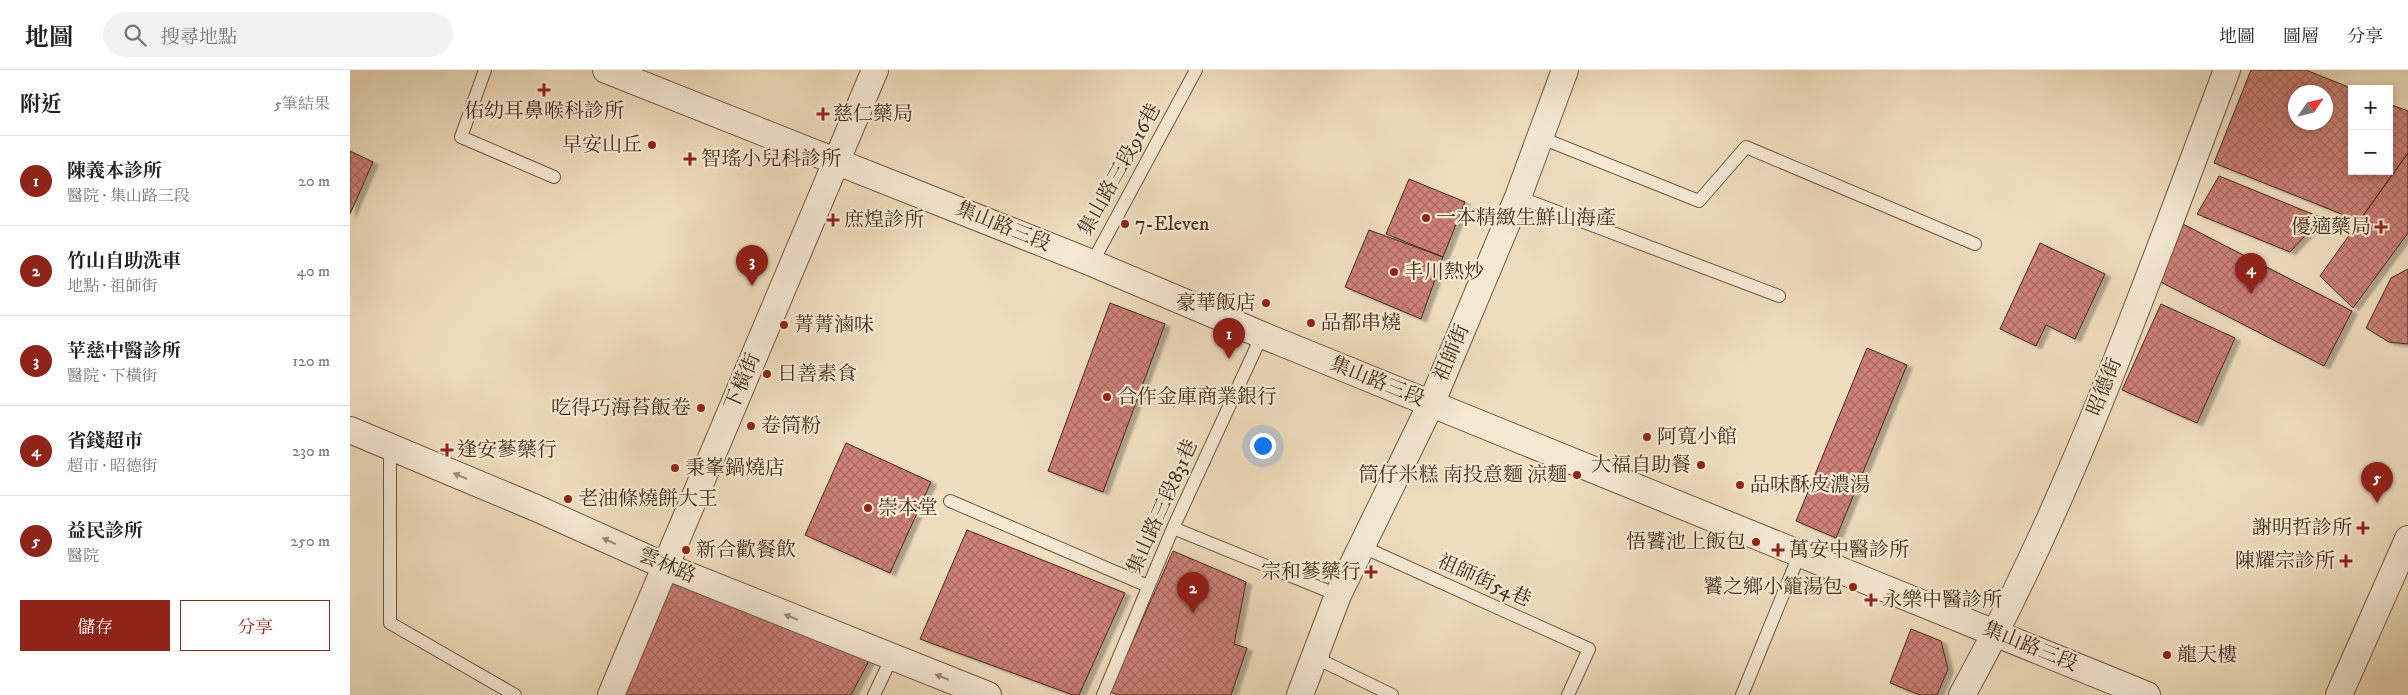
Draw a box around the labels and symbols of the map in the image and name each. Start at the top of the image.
marker: 佑幼耳鼻喉科診所 [537,83,551,97]
north arrow [2288,85,2333,130]
place label: 佑幼耳鼻喉科診所 [464,99,624,124]
street label: 集山路三段916巷 [1073,99,1167,241]
place label: 慈仁藥局 [833,102,913,127]
marker: 慈仁藥局 [817,108,829,120]
place label: 早安山丘 [562,133,642,158]
marker: 早安山丘 [646,139,658,151]
place label: 智瑤小兒科診所 [701,147,841,172]
marker: 智瑤小兒科診所 [683,152,697,166]
street label: 集山路三段 [952,197,1054,257]
place label: 一本精緻生鮮山海產 [1436,206,1616,231]
place label: 庶煌診所 [844,208,924,233]
place label: 7-Eleven [1135,212,1210,237]
marker: 一本精緻生鮮山海產 [1420,212,1432,224]
marker: 庶煌診所 [826,213,840,227]
place label: 優適藥局 [2291,215,2371,240]
marker: 7-Eleven [1119,218,1131,230]
marker: 優適藥局 [2375,221,2387,233]
pin: 3 [736,245,768,286]
pin: 4 [2235,253,2267,294]
place label: 丰川熱炒 [1404,260,1484,285]
marker: 丰川熱炒 [1388,266,1400,278]
place label: 豪華飯店 [1176,291,1256,316]
marker: 豪華飯店 [1260,297,1272,309]
place label: 品都串燒 [1321,311,1401,336]
place label: 菁菁滷味 [794,313,874,338]
marker: 品都串燒 [1305,317,1317,329]
pin: 1 [1213,318,1245,359]
marker: 菁菁滷味 [778,319,790,331]
street label: 祖師街 [1429,321,1475,385]
street label: 下橫街 [720,350,766,414]
street label: 集山路三段 [1326,352,1428,412]
street label: 昭德街 [2082,355,2128,419]
place label: 日善素食 [777,362,857,387]
marker: 日善素食 [761,368,773,380]
place label: 合作金庫商業銀行 [1117,385,1277,410]
marker: 合作金庫商業銀行 [1101,391,1113,403]
place label: 吃得巧海苔飯卷 [551,396,691,421]
marker: 吃得巧海苔飯卷 [695,402,707,414]
place label: 卷筒粉 [761,414,821,439]
marker: 卷筒粉 [745,420,757,432]
place label: 阿寬小館 [1657,425,1737,450]
marker: 阿寬小館 [1641,431,1653,443]
your location [1250,433,1276,459]
street label: 集山路三段831巷 [1122,436,1204,578]
place label: 逢安蔘藥行 [457,438,557,463]
marker: 逢安蔘藥行 [441,444,453,456]
place label: 大福自助餐 [1591,453,1691,478]
place label: 秉峯鍋燒店 [685,456,785,481]
marker: 大福自助餐 [1695,459,1707,471]
marker: 秉峯鍋燒店 [669,462,681,474]
pin: 5 [2361,462,2393,503]
place label: 筒仔米糕 南投意麵 涼麵 [1358,463,1567,488]
marker: 筒仔米糕 南投意麵 涼麵 [1571,469,1583,481]
one-way arrow [452,472,467,480]
place label: 品味酥皮濃湯 [1750,473,1870,498]
marker: 品味酥皮濃湯 [1734,479,1746,491]
place label: 老油條燒餅大王 [578,487,718,512]
marker: 老油條燒餅大王 [562,493,574,505]
place label: 崇本堂 [878,496,938,521]
marker: 崇本堂 [862,502,874,514]
place label: 謝明哲診所 [2252,516,2352,541]
marker: 謝明哲診所 [2356,521,2370,535]
place label: 悟饕池上飯包 [1626,530,1746,555]
one-way arrow [602,536,616,544]
marker: 悟饕池上飯包 [1750,536,1762,548]
place label: 新合歡餐飲 [696,538,796,563]
place label: 萬安中醫診所 [1789,538,1909,563]
street label: 雲林路 [635,543,699,589]
marker: 萬安中醫診所 [1771,543,1785,557]
marker: 新合歡餐飲 [680,544,692,556]
street label: 祖師街54巷 [1433,549,1535,613]
place label: 陳耀宗診所 [2235,549,2335,574]
marker: 陳耀宗診所 [2339,554,2353,568]
place label: 宗和蔘藥行 [1261,560,1361,585]
marker: 宗和蔘藥行 [1365,566,1377,578]
pin: 2 [1177,572,1209,613]
place label: 饕之鄉小籠湯包 [1703,575,1843,600]
marker: 饕之鄉小籠湯包 [1847,581,1859,593]
place label: 永樂中醫診所 [1882,588,2002,613]
marker: 永樂中醫診所 [1864,593,1878,607]
one-way arrow [784,613,799,620]
street label: 集山路三段 [1979,617,2081,677]
place label: 龍天樓 [2177,643,2237,668]
marker: 龍天樓 [2161,649,2173,661]
one-way arrow [935,673,950,680]

